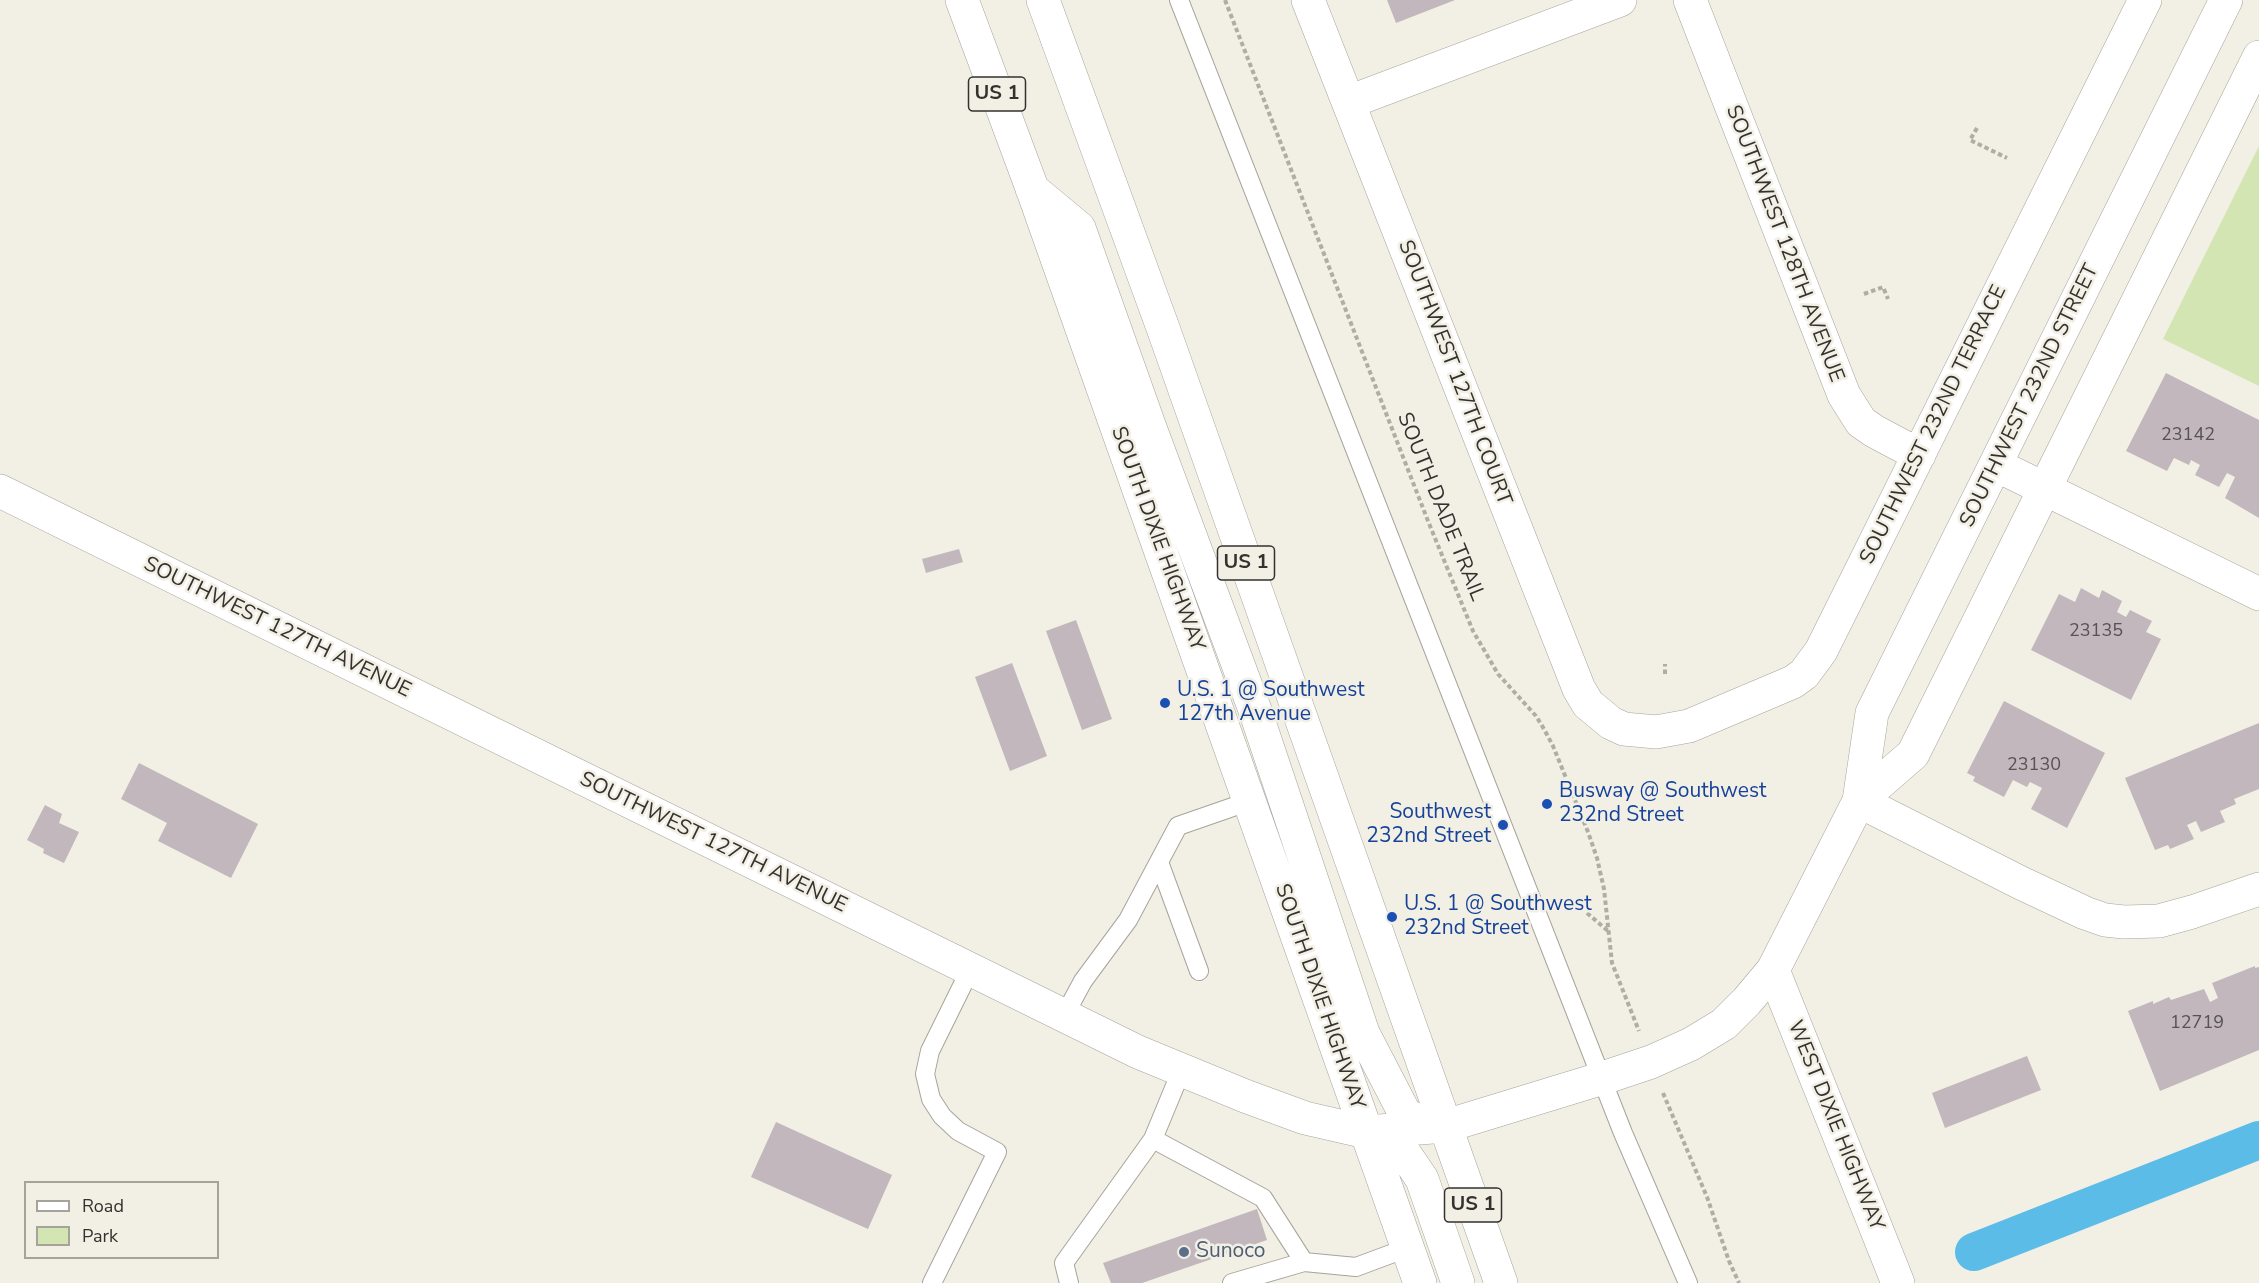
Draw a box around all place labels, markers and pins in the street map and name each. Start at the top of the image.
place label: U.S. 1 @ Southwest 127th Avenue [1177,678,1365,728]
marker: U.S. 1 @ Southwest 127th Avenue [1158,696,1172,710]
place label: Busway @ Southwest 232nd Street [1559,779,1766,829]
marker: Busway @ Southwest 232nd Street [1540,797,1554,811]
place label: Southwest 232nd Street [1366,800,1491,850]
marker: Southwest 232nd Street [1496,818,1510,832]
place label: U.S. 1 @ Southwest 232nd Street [1404,892,1592,942]
marker: U.S. 1 @ Southwest 232nd Street [1385,910,1399,924]
place label: Sunoco [1196,1239,1265,1265]
marker: Sunoco [1177,1245,1191,1259]

